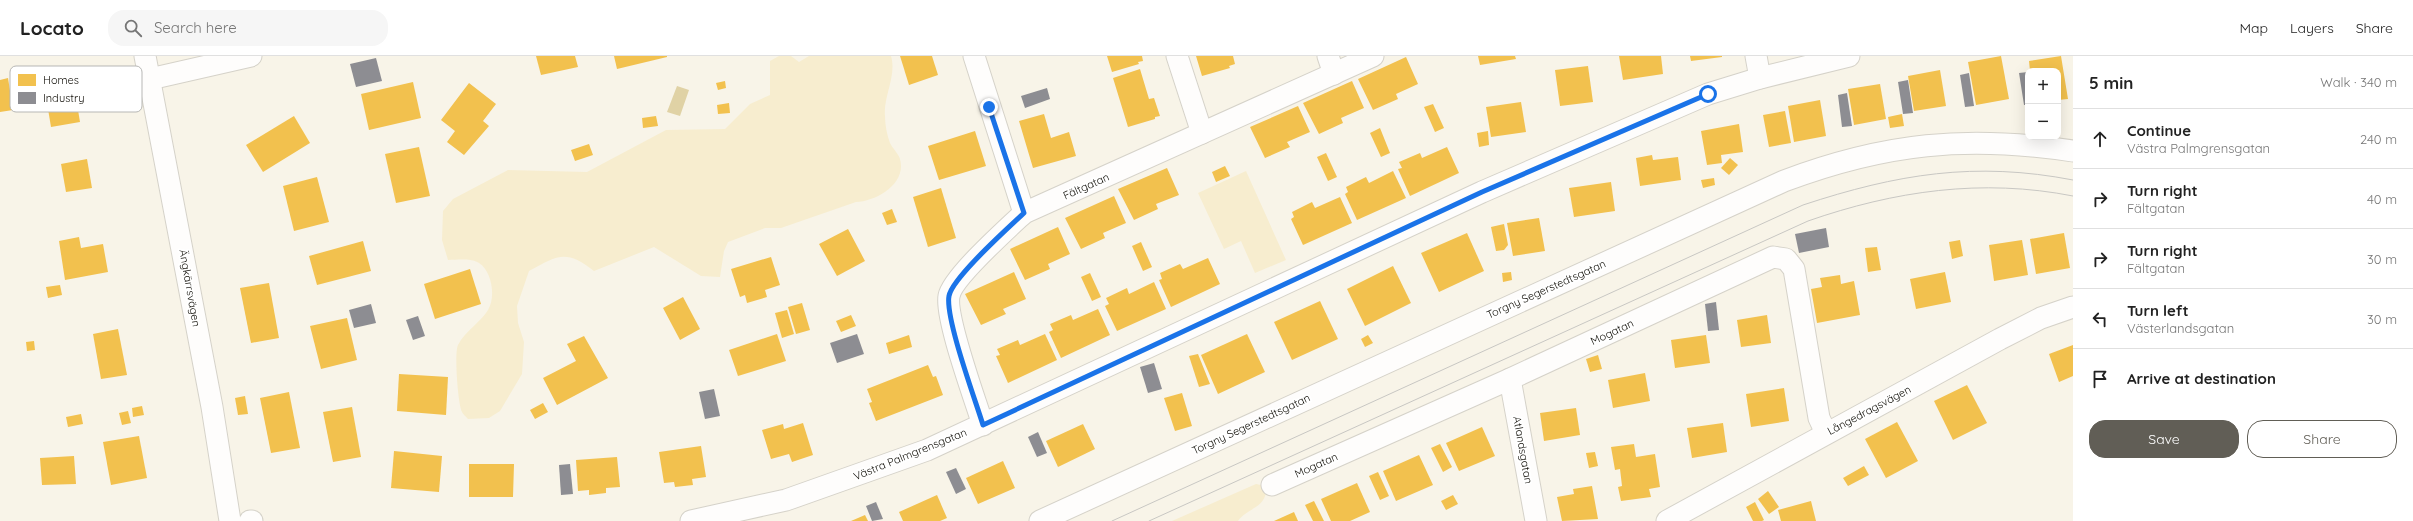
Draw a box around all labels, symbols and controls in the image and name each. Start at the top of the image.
search box [108,10,388,46]
text: Locato [20,16,84,40]
icon: search [122,17,144,39]
text: Search here [154,18,237,37]
text: Map [2239,19,2268,37]
text: Layers [2290,19,2334,37]
text: Share [2356,19,2393,37]
legend [10,66,142,112]
map controls [2025,68,2061,140]
button: + [2025,68,2061,104]
text: 5 min [2089,72,2133,93]
text: Homes [43,73,79,87]
text: Walk · 340 m [2320,74,2397,90]
route start [1699,85,1717,103]
text: Industry [43,91,85,105]
route end [980,98,998,116]
button: − [2025,104,2061,140]
text: Continue [2127,121,2191,140]
icon: ahead [2089,128,2111,150]
text: 240 m [2360,131,2397,147]
text: Västra Palmgrensgatan [2127,140,2270,156]
street label: Fältgatan [1061,170,1111,202]
text: Turn right [2127,181,2198,200]
icon: right [2089,188,2111,210]
text: 40 m [2367,191,2397,207]
text: Fältgatan [2127,200,2185,216]
text: Turn right [2127,241,2198,260]
street label: Ängkärrsvägen [176,248,204,328]
icon: right [2089,248,2111,270]
text: 30 m [2367,251,2397,267]
street label: Torgny Segerstedtsgatan [1484,256,1608,322]
text: Fältgatan [2127,260,2185,276]
text: Turn left [2127,301,2189,320]
icon: left [2089,308,2111,330]
text: 30 m [2367,311,2397,327]
street label: Mogatan [1588,316,1636,348]
text: Västerlandsgatan [2127,320,2234,336]
icon: arrive [2089,368,2111,390]
text: Arrive at destination [2127,369,2276,388]
street label: Långedragsvägen [1825,382,1913,438]
street label: Torgny Segerstedtsgatan [1190,390,1312,458]
street label: Atlandsgatan [1510,415,1536,485]
button: Save [2089,420,2239,458]
button: Share [2247,420,2397,458]
street label: Västra Palmgrensgatan [851,425,969,483]
street label: Mogatan [1292,449,1340,481]

